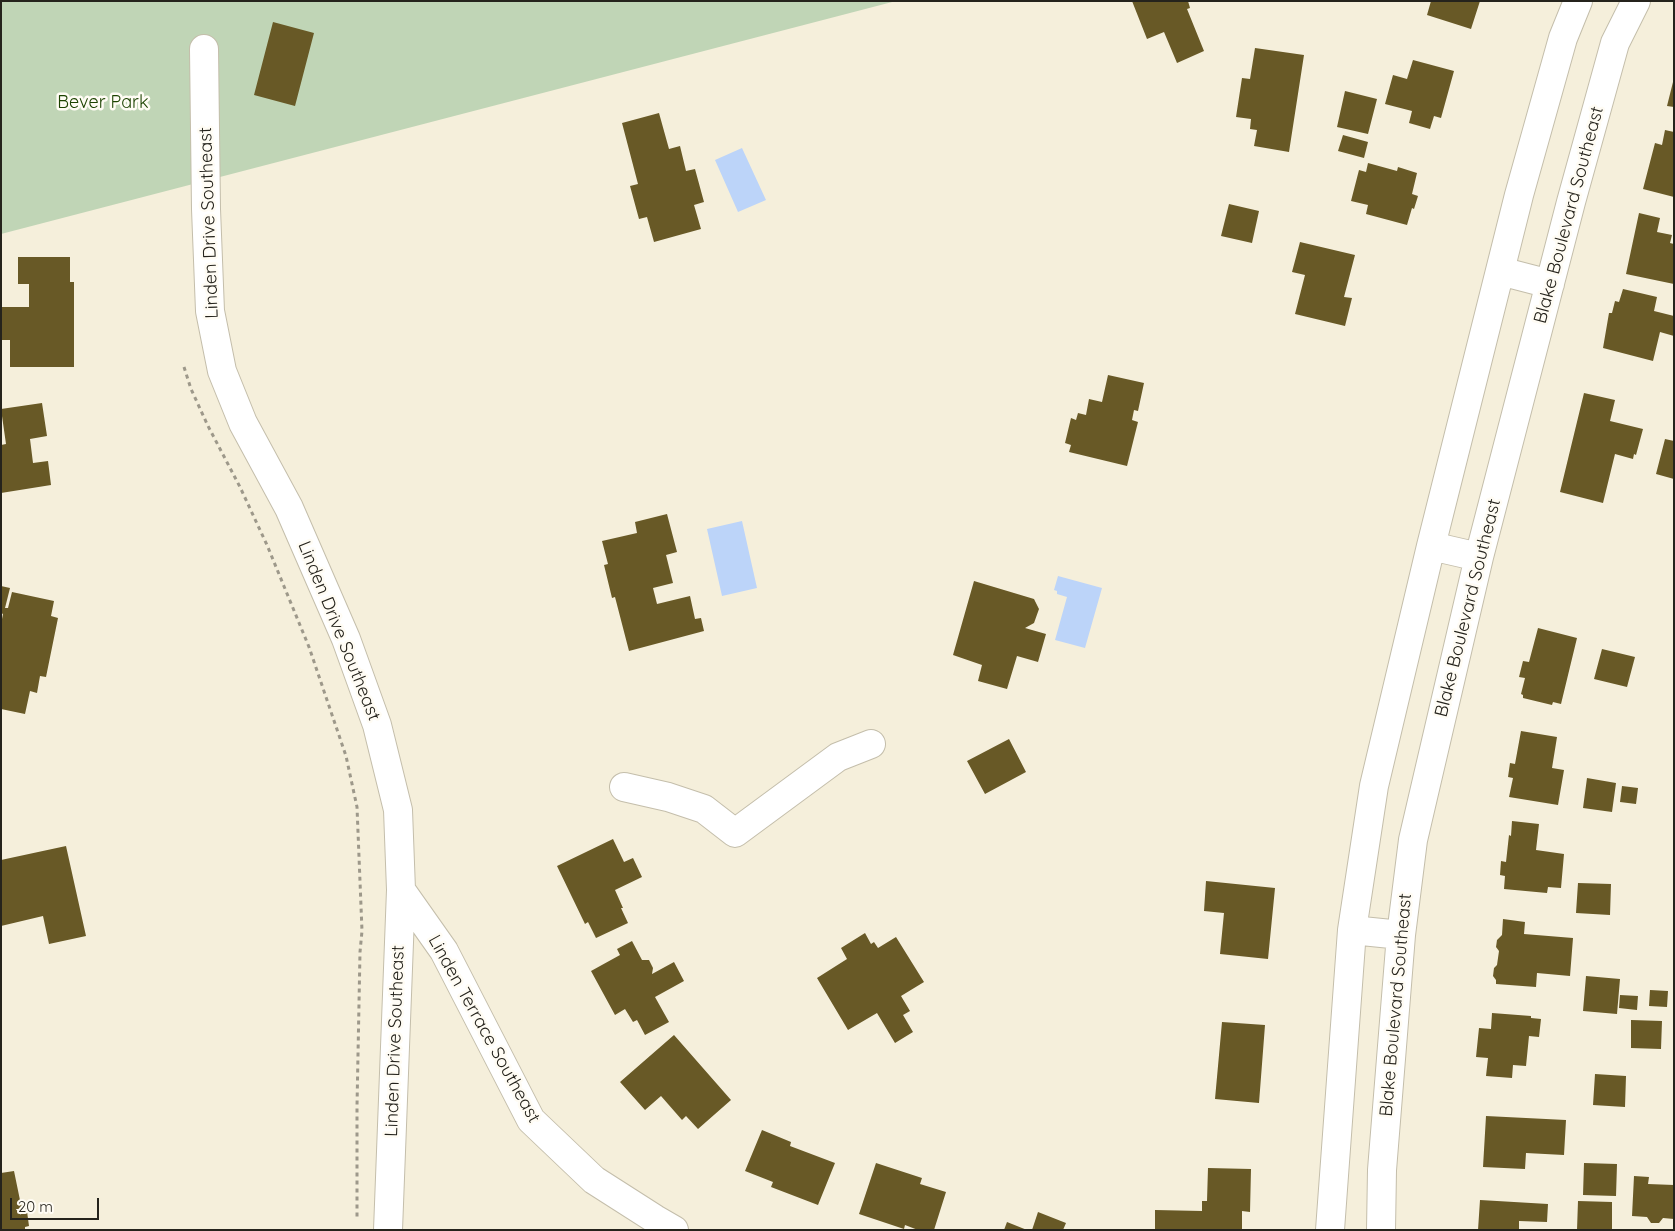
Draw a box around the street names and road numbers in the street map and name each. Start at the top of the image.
street label: Blake Boulevard Southeast [1530,104,1608,326]
street label: Linden Drive Southeast [195,127,223,319]
street label: Blake Boulevard Southeast [1430,497,1506,719]
street label: Linden Drive Southeast [293,538,385,724]
street label: Blake Boulevard Southeast [1375,893,1417,1117]
street label: Linden Terrace Southeast [423,931,545,1127]
street label: Linden Drive Southeast [381,945,409,1137]

